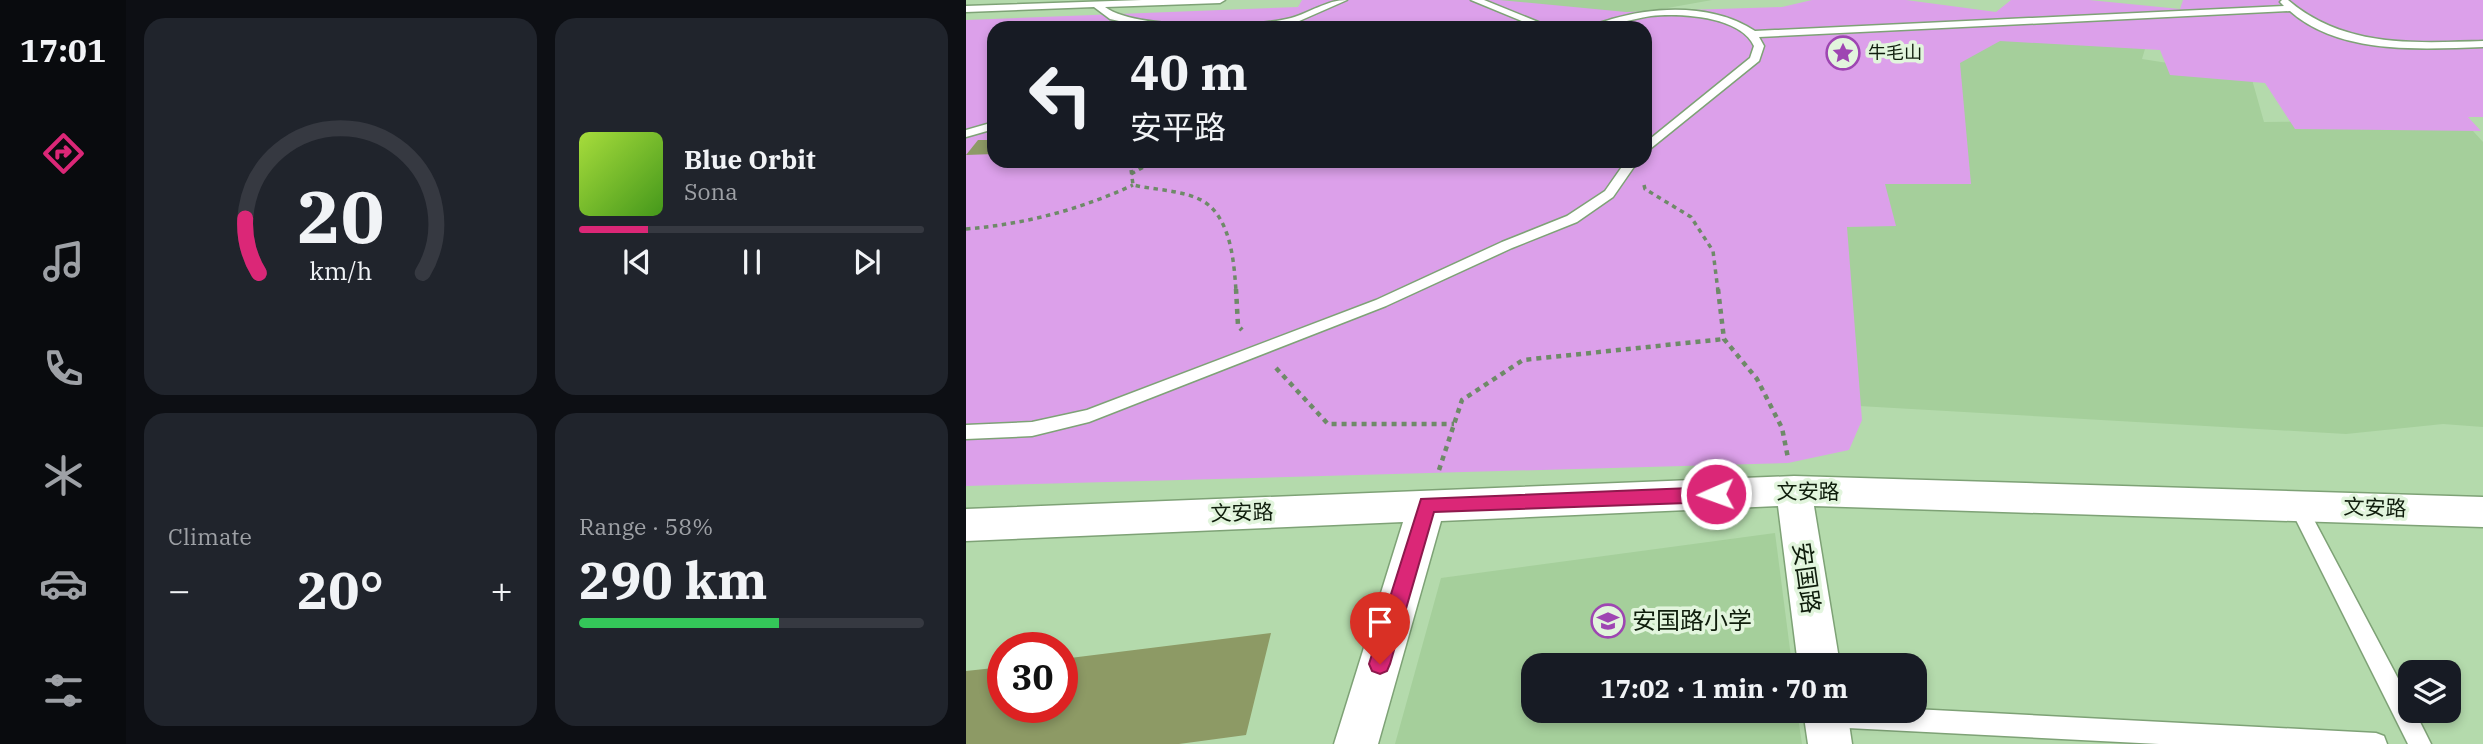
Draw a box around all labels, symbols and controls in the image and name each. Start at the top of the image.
text: 17:01 [20,29,106,71]
place icon: 牛毛山 [1824,34,1862,72]
text: 40 m [1130,40,1248,103]
place label: 牛毛山 [1868,41,1922,64]
icon: left [1015,49,1106,140]
text: 安平路 [1130,106,1226,148]
icon: directions [39,129,88,178]
text: Blue Orbit [684,142,816,176]
text: 20 [297,168,384,263]
text: Sona [684,176,738,206]
icon: music [39,237,88,286]
icon: previous [618,243,656,281]
icon: pause [733,243,771,281]
icon: next [848,243,886,281]
text: km/h [309,254,372,287]
icon: phone [39,344,88,393]
icon: climate [39,451,88,500]
position arrow [1679,457,1753,531]
street label: 文安路 [1777,477,1840,505]
street label: 文安路 [2343,492,2407,522]
street label: 文安路 [1210,497,1274,527]
text: Range · 58% [579,511,713,541]
text: Climate [168,521,252,551]
street label: 安国路 [1786,540,1828,616]
text: 290 km [579,546,768,613]
text: 20° [297,556,384,623]
icon: car [39,559,88,608]
text: − [168,565,191,614]
text: + [490,565,513,614]
pin [1350,592,1410,664]
school or university icon: 安国路小学 [1589,602,1627,640]
icon: arrive [1361,603,1399,641]
place label: 安国路小学 [1632,604,1752,636]
speed limit sign: 30 [987,632,1078,723]
map controls [2398,660,2461,723]
button: layers [2398,660,2461,723]
icon: filters [39,666,88,715]
text: 17:02 · 1 min · 70 m [1600,671,1848,705]

